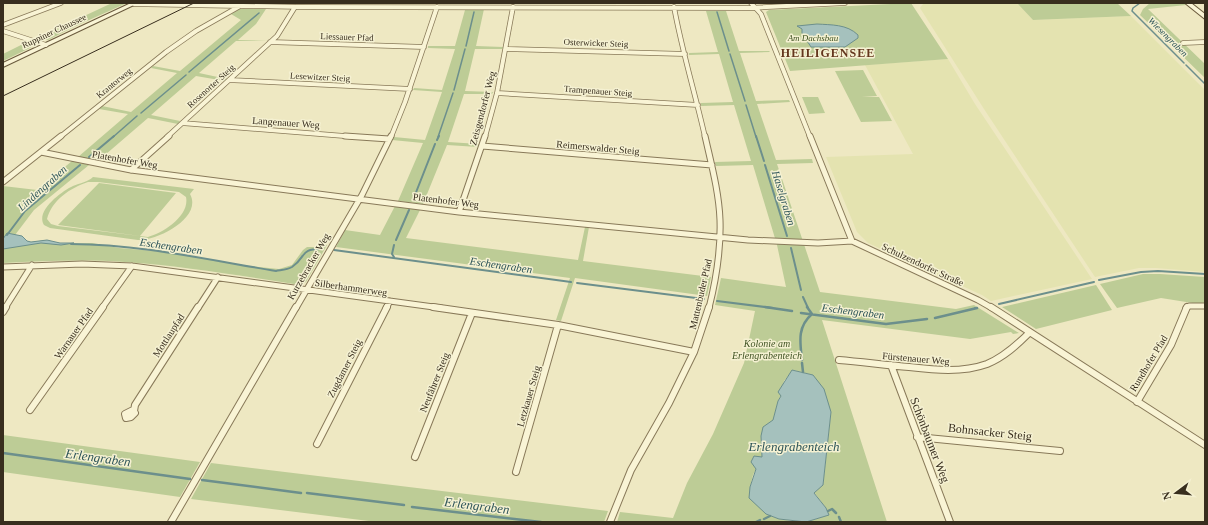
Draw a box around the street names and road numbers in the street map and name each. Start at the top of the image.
street label: Ruppiner Chaussee [20,12,88,50]
street label: Liessauer Pfad [320,31,374,43]
street label: Osterwicker Steig [563,37,629,49]
street label: Rosenorter Steig [185,62,237,110]
street label: Krantorweg [94,65,134,100]
street label: Lesewitzer Steig [290,70,351,84]
street label: Zeisgendorfer Weg [467,70,498,146]
street label: Trampenauer Steig [564,84,633,98]
street label: Langenauer Weg [252,115,320,130]
street label: Reimerswalder Steig [556,138,640,157]
street label: Platenhofer Weg [91,148,159,171]
street label: Platenhofer Weg [412,191,480,210]
street label: Kurzebracker Weg [285,231,332,301]
street label: Schulzendorfer Straße [880,241,966,289]
street label: Mattenbuder Pfad [687,258,714,330]
street label: Silberhammerweg [314,277,388,298]
street label: Warnauer Pfad [52,306,95,361]
street label: Mottlaupfad [150,312,186,359]
street label: Rundhofer Pfad [1127,333,1170,393]
street label: Zugdamer Steig [325,337,364,399]
street label: Fürstenauer Weg [882,350,950,367]
street label: Neufährer Steig [417,351,451,414]
street label: Letzkauer Steig [515,364,542,428]
street label: Schönbaumer Weg [907,395,953,485]
street label: Bohnsacker Steig [947,421,1033,443]

